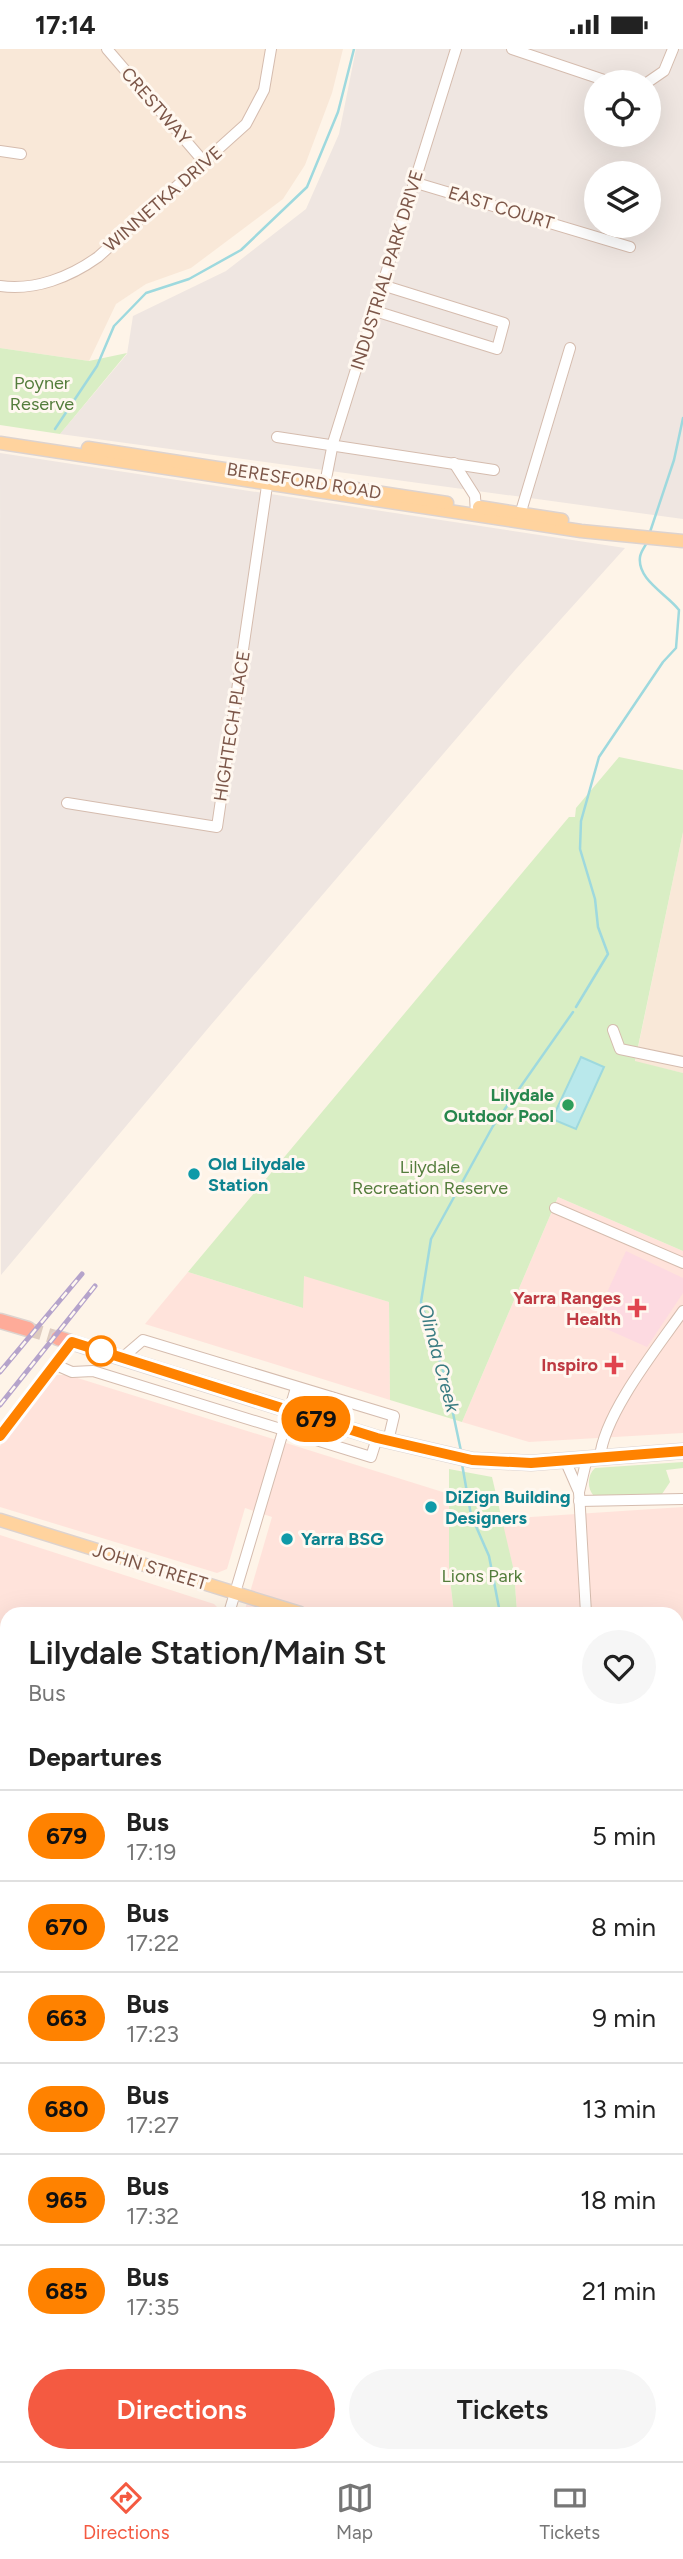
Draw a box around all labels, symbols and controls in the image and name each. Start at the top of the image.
text: 17:14 [35,9,96,41]
street label: CRESTWAY [116,63,196,149]
map controls [584,70,661,238]
button: locate [584,70,661,147]
street label: WINNETKA DRIVE [99,142,227,256]
button: layers [584,161,661,238]
street label: INDUSTRIAL PARK DRIVE [346,167,428,373]
street label: EAST COURT [446,182,556,234]
park label: Poyner Reserve [10,372,74,415]
street label: BERESFORD ROAD [225,458,383,504]
street label: HIGHTECH PLACE [209,649,255,803]
place label: Lilydale Outdoor Pool [444,1084,554,1127]
marker: Lilydale Outdoor Pool [560,1097,576,1113]
place label: Old Lilydale Station [208,1153,305,1196]
park label: Lilydale Recreation Reserve [352,1156,508,1199]
marker: Old Lilydale Station [186,1166,202,1182]
place label: Yarra Ranges Health [513,1287,622,1330]
marker: Yarra Ranges Health [627,1298,647,1318]
water label: Olinda Creek [414,1301,465,1415]
unlabelled marker [86,1336,116,1366]
place label: Inspiro [541,1354,598,1376]
marker: Inspiro [604,1355,624,1375]
line badge: 679 [276,1396,356,1442]
text: 679 [295,1404,337,1433]
place label: DiZign Building Designers [445,1486,571,1529]
marker: DiZign Building Designers [423,1499,439,1515]
place label: Yarra BSG [301,1528,384,1550]
marker: Yarra BSG [279,1531,295,1547]
street label: JOHN STREET [90,1539,210,1595]
park label: Lions Park [441,1565,523,1587]
button: heart [582,1630,656,1704]
text: Lilydale Station/Main St [28,1633,386,1672]
text: Bus [28,1679,66,1707]
text: Departures [28,1741,162,1773]
text: Bus [126,1806,169,1838]
text: 5 min [592,1820,656,1852]
text: 679 [46,1821,87,1850]
text: 17:19 [126,1838,176,1866]
text: Bus [126,1897,169,1929]
text: 8 min [591,1911,656,1943]
text: 670 [45,1912,88,1941]
text: 17:22 [126,1929,179,1957]
text: Bus [126,1988,169,2020]
text: 9 min [592,2002,656,2034]
text: 663 [46,2003,87,2032]
text: 17:23 [126,2020,179,2048]
text: Bus [126,2079,169,2111]
text: 13 min [582,2093,656,2125]
text: 680 [44,2094,89,2123]
text: 17:27 [126,2111,179,2139]
text: Bus [126,2170,169,2202]
text: 18 min [580,2184,656,2216]
text: 965 [46,2185,87,2214]
text: 17:32 [126,2202,179,2230]
text: Bus [126,2261,169,2293]
text: 21 min [582,2275,656,2307]
text: 685 [45,2276,88,2305]
text: 17:35 [126,2293,179,2321]
button: Directions [28,2369,335,2449]
button: Tickets [349,2369,656,2449]
tab: Directions [83,2479,170,2544]
tab: Map [336,2479,374,2544]
tab: Tickets [539,2479,600,2544]

